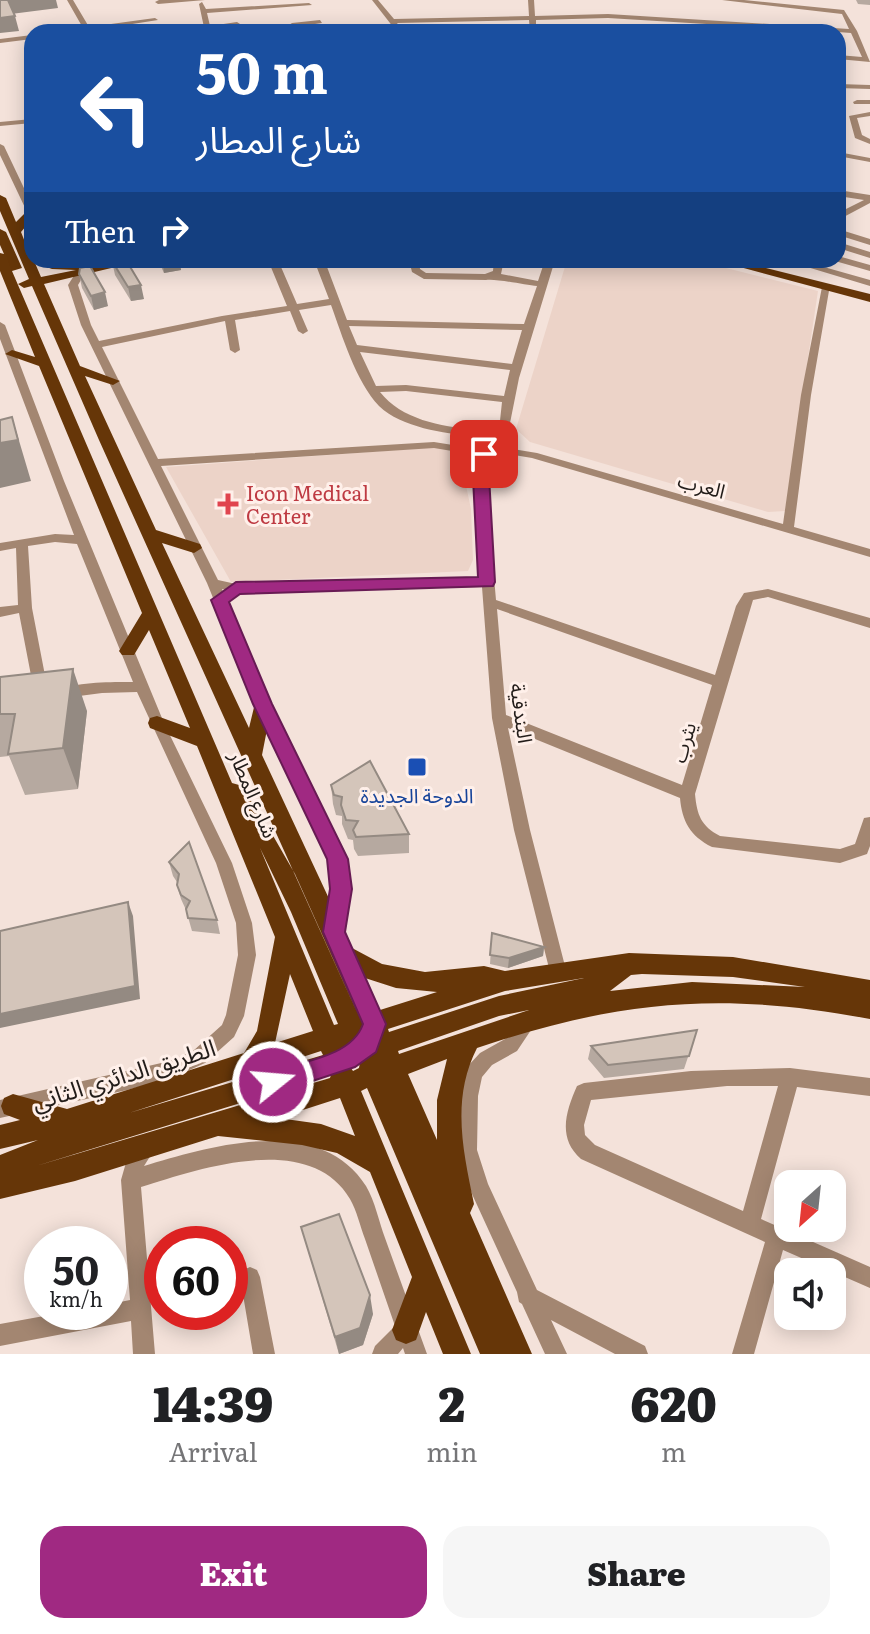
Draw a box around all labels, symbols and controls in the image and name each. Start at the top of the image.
text: 50 m [196,28,328,111]
icon: left [64,56,168,160]
text: شارع المطار [196,111,361,164]
text: Then [64,208,136,252]
icon: right [152,208,196,252]
pin [450,420,518,488]
icon: arrive [462,432,506,476]
street label: العرب [675,463,729,505]
place label: Icon Medical Center [246,477,369,530]
marker: Icon Medical Center [217,493,239,515]
street label: البندقية [504,681,542,745]
street label: يثرب [662,718,702,766]
street label: شارع المطار [221,745,287,843]
marker: الدوحة الجديدة [406,756,428,778]
place label: الدوحة الجديدة [360,779,474,809]
street label: الطريق الدائري الثاني [27,1028,220,1121]
position arrow [231,1040,315,1124]
north arrow [774,1170,846,1242]
map controls [774,1170,846,1330]
speed limit sign: 60 [144,1226,248,1330]
text: 50 [53,1238,99,1297]
button: sound [774,1258,846,1330]
text: km/h [49,1283,103,1313]
text: 14:39 [153,1366,273,1437]
text: 2 [438,1366,465,1437]
text: 620 [630,1366,717,1437]
text: Arrival [169,1431,258,1470]
text: min [426,1431,477,1470]
text: m [661,1431,686,1470]
button: Exit [40,1526,427,1618]
button: Share [443,1526,830,1618]

